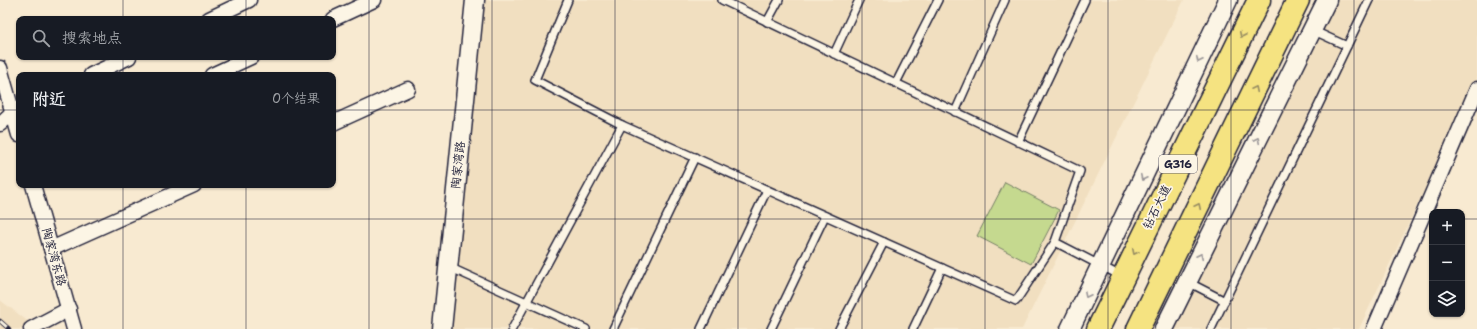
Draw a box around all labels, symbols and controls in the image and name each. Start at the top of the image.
search box [16,16,336,60]
icon: search [30,27,52,49]
text: 搜索地点 [62,28,122,48]
one-way arrow [1239,31,1247,38]
one-way arrow [1196,56,1204,64]
one-way arrow [1250,86,1258,93]
text: 附近 [32,88,66,110]
text: 0个结果 [272,90,320,107]
one-way arrow [1253,137,1260,144]
street label: 陶家湾路 [448,140,468,190]
road number: G316 [1159,155,1197,173]
one-way arrow [1140,173,1148,181]
street label: 钻石大道 [1139,182,1175,232]
one-way arrow [1193,203,1201,210]
map controls [1429,209,1465,317]
button: + [1429,209,1465,245]
street label: 陶家湾东路 [38,226,70,288]
button: − [1429,245,1465,281]
one-way arrow [1132,248,1140,255]
one-way arrow [1195,253,1203,261]
button: layers [1429,281,1465,317]
one-way arrow [1084,290,1092,298]

